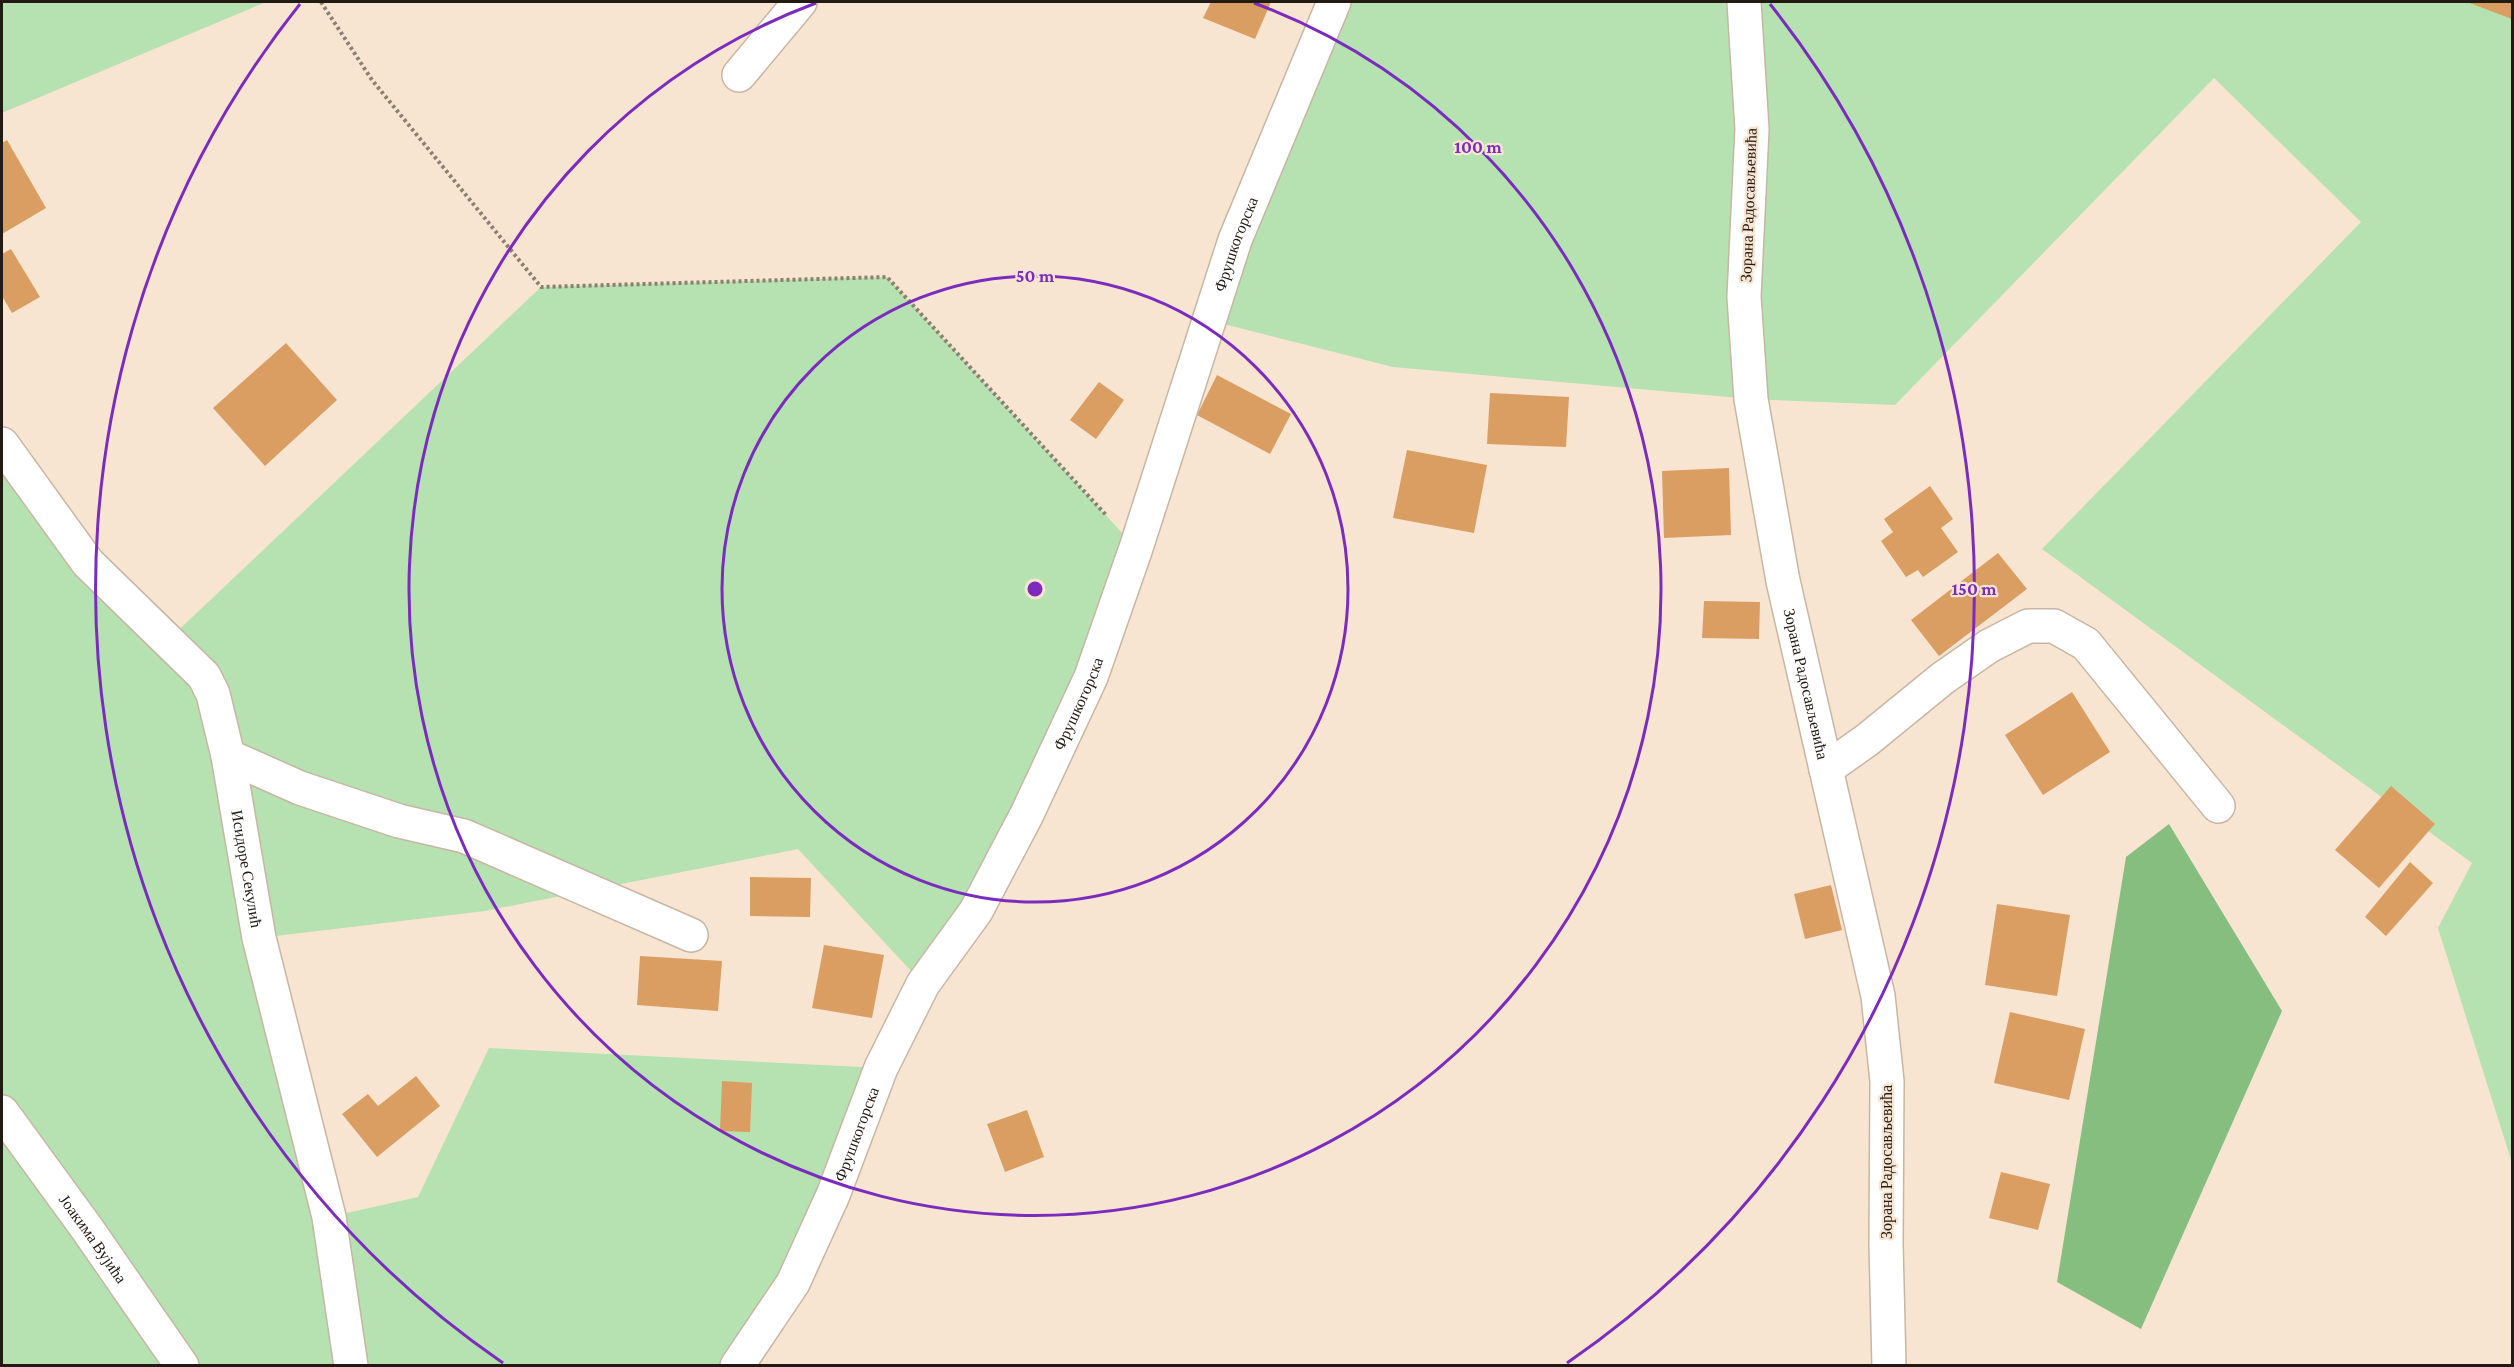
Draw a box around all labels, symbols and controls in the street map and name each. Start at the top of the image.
street label: Зорана Радосављевића [1737,128,1761,282]
text: 100 m [1454,137,1502,157]
street label: Фрушкогорска [1211,194,1261,294]
text: 50 m [1016,266,1055,286]
centre of rings [1025,579,1045,599]
text: 150 m [1951,579,1997,599]
street label: Зорана Радосављевића [1781,607,1832,761]
street label: Фрушкогорска [1050,655,1106,753]
street label: Исидоре Секулић [228,809,265,929]
street label: Фрушкогорска [831,1085,882,1184]
street label: Зорана Радосављевића [1878,1085,1896,1239]
street label: Јоакима Вујића [56,1191,130,1286]

